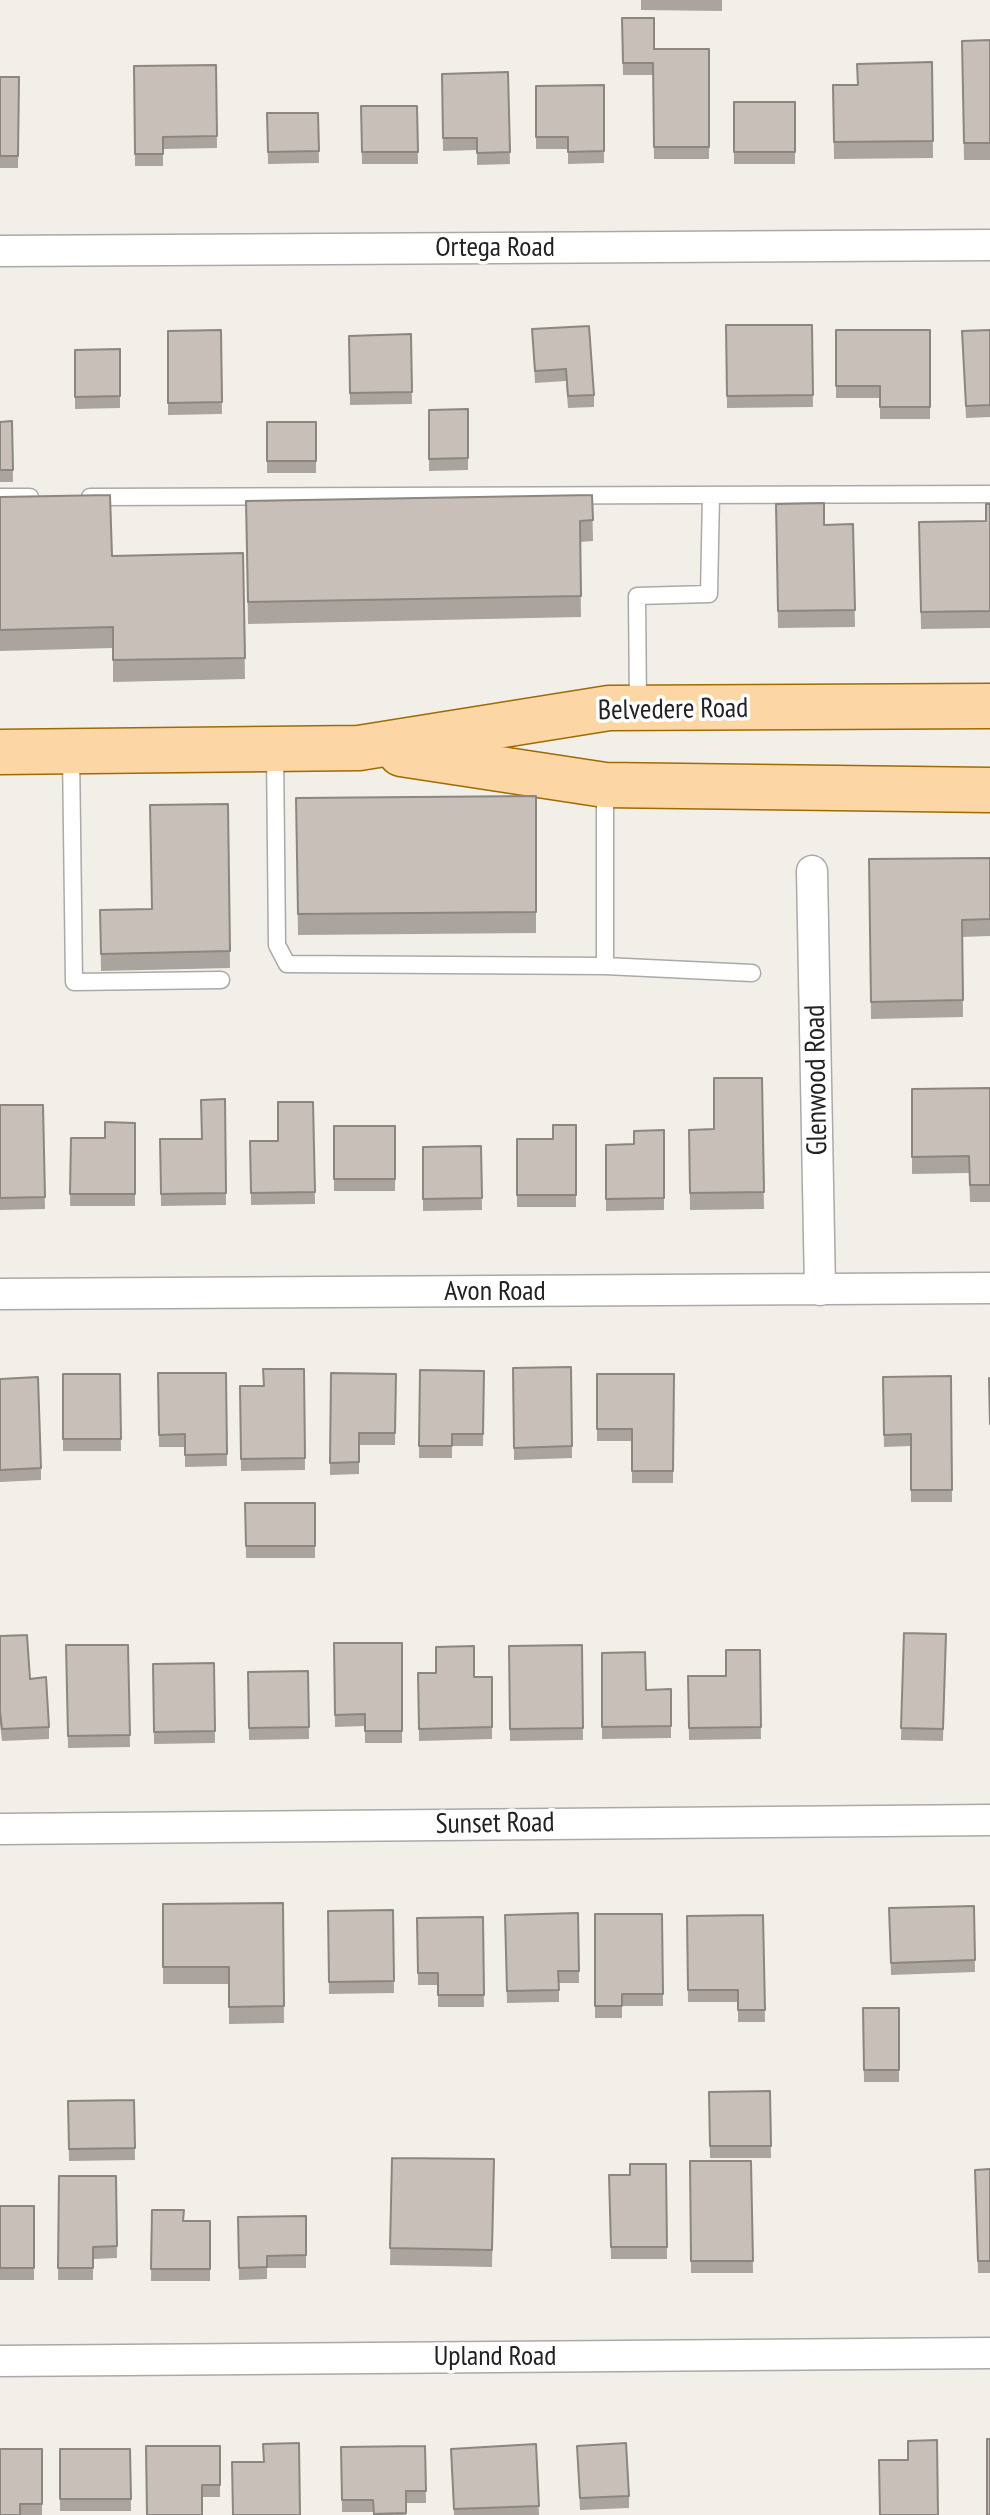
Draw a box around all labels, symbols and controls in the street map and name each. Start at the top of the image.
street label: Ortega Road [435,231,555,265]
street label: Belvedere Road [598,692,748,728]
street label: Glenwood Road [799,1004,835,1156]
street label: Avon Road [444,1275,546,1309]
street label: Sunset Road [435,1806,555,1842]
street label: Upland Road [434,2340,556,2374]

